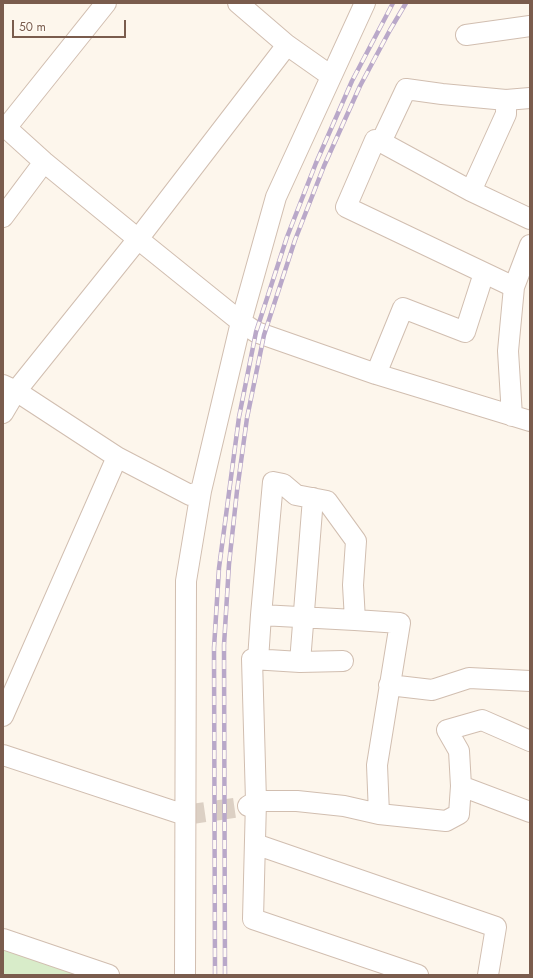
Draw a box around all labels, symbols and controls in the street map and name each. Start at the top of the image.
scale bar [14,12,128,38]
text: 50 m [19,18,46,36]

